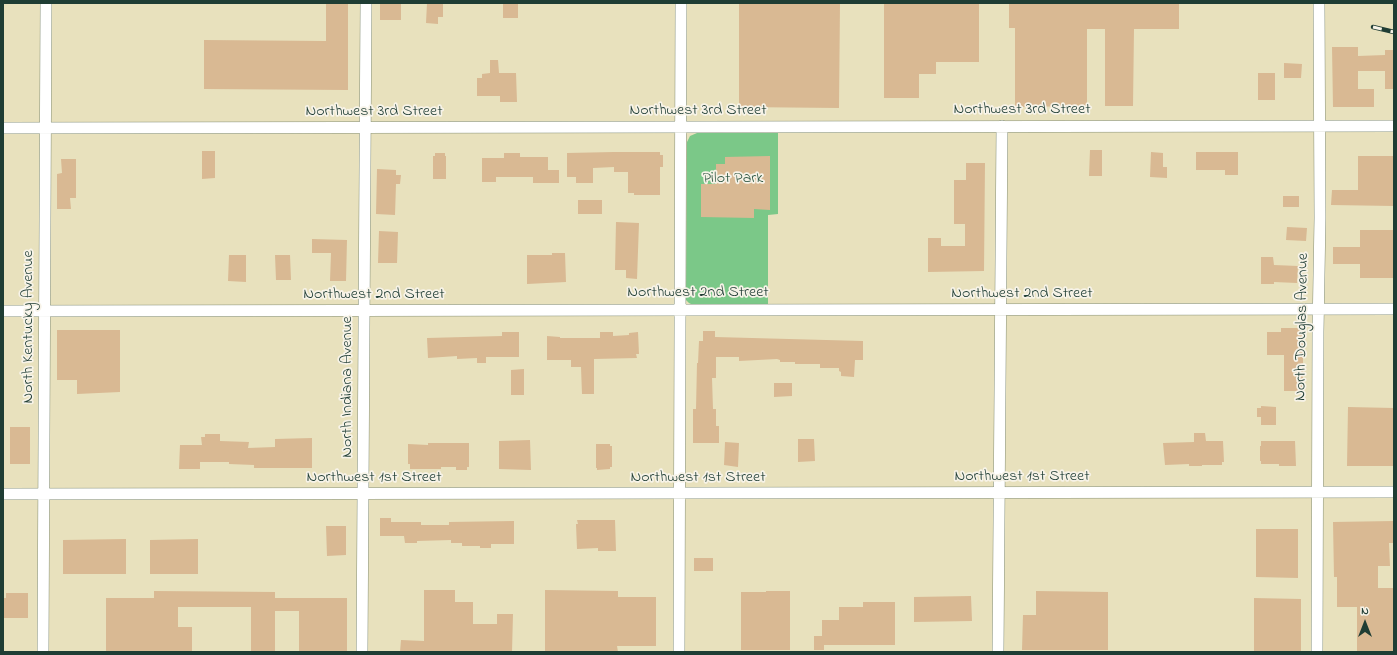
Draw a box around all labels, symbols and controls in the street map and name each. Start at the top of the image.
street label: Northwest 3rd Street [953,100,1091,120]
street label: Northwest 3rd Street [629,101,767,121]
street label: Northwest 3rd Street [305,102,443,122]
park label: Pilot Park [703,169,763,189]
street label: North Kentucky Avenue [19,250,39,404]
street label: North Douglas Avenue [1292,253,1314,401]
street label: Northwest 2nd Street [627,283,769,303]
street label: Northwest 2nd Street [951,284,1093,304]
street label: Northwest 2nd Street [303,285,445,305]
street label: North Indiana Avenue [338,316,358,458]
street label: Northwest 1st Street [954,467,1090,487]
street label: Northwest 1st Street [306,468,442,488]
street label: Northwest 1st Street [630,468,766,488]
north arrow [1345,603,1385,643]
text: N [1361,603,1369,619]

